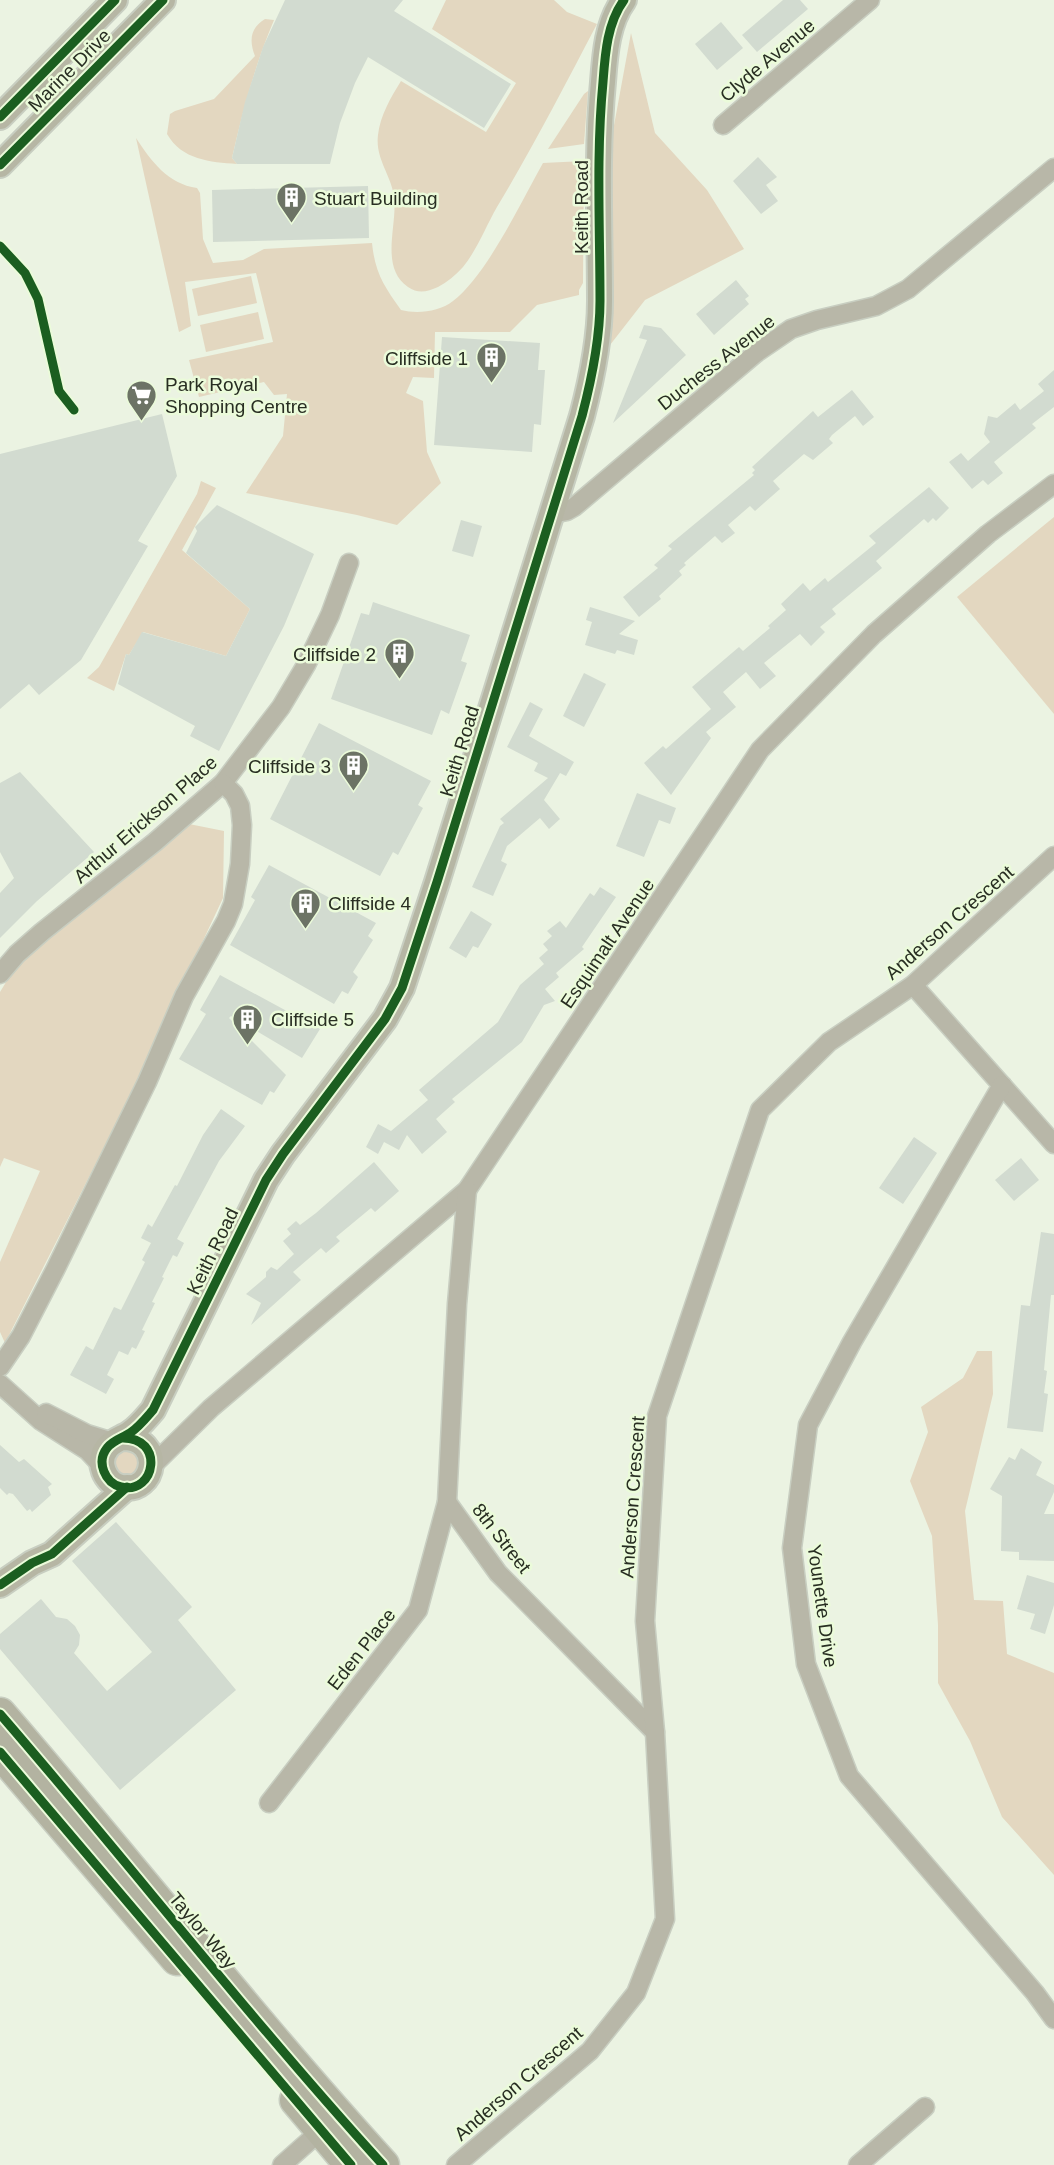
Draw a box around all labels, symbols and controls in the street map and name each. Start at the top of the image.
street label: Clyde Avenue [716,15,819,106]
street label: Marine Drive [24,25,115,116]
street label: Keith Road [571,160,592,254]
building icon: Stuart Building [274,181,308,225]
place label: Stuart Building [314,188,438,209]
street label: Duchess Avenue [654,310,779,414]
building icon: Cliffside 1 [474,341,508,385]
place label: Cliffside 1 [385,348,468,369]
place label: Park Royal Shopping Centre [165,374,308,417]
supermarket icon: Park Royal Shopping Centre [125,378,159,422]
building icon: Cliffside 2 [382,637,416,681]
place label: Cliffside 2 [293,644,376,665]
street label: Keith Road [436,703,483,799]
building icon: Cliffside 3 [337,749,371,793]
street label: Arthur Erickson Place [70,752,221,887]
place label: Cliffside 3 [248,756,331,777]
street label: Anderson Crescent [881,861,1018,984]
street label: Esquimalt Avenue [556,875,659,1012]
building icon: Cliffside 4 [288,886,322,930]
place label: Cliffside 4 [328,893,412,914]
building icon: Cliffside 5 [231,1002,265,1046]
place label: Cliffside 5 [271,1009,354,1030]
street label: Keith Road [182,1204,242,1298]
street label: Anderson Crescent [616,1414,649,1579]
street label: 8th Street [468,1499,536,1578]
street label: Younette Drive [803,1543,842,1669]
street label: Eden Place [323,1605,400,1694]
street label: Taylor Way [165,1888,241,1973]
street label: Anderson Crescent [450,2022,587,2145]

